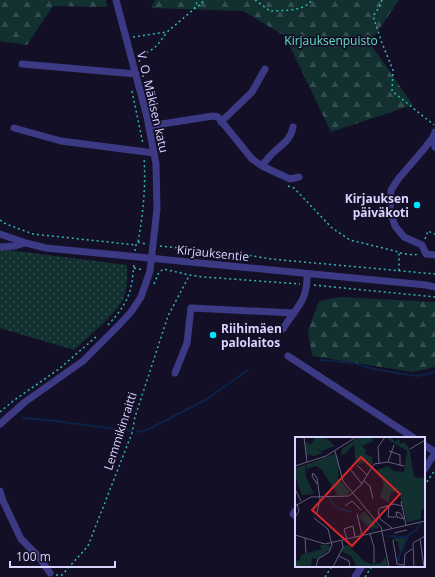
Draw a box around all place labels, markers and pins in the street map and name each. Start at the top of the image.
place label: Kirjauksen päiväkoti [345,190,409,221]
marker: Kirjauksen päiväkoti [412,200,422,210]
place label: Riihimäen palolaitos [221,320,282,351]
marker: Riihimäen palolaitos [208,330,218,340]

